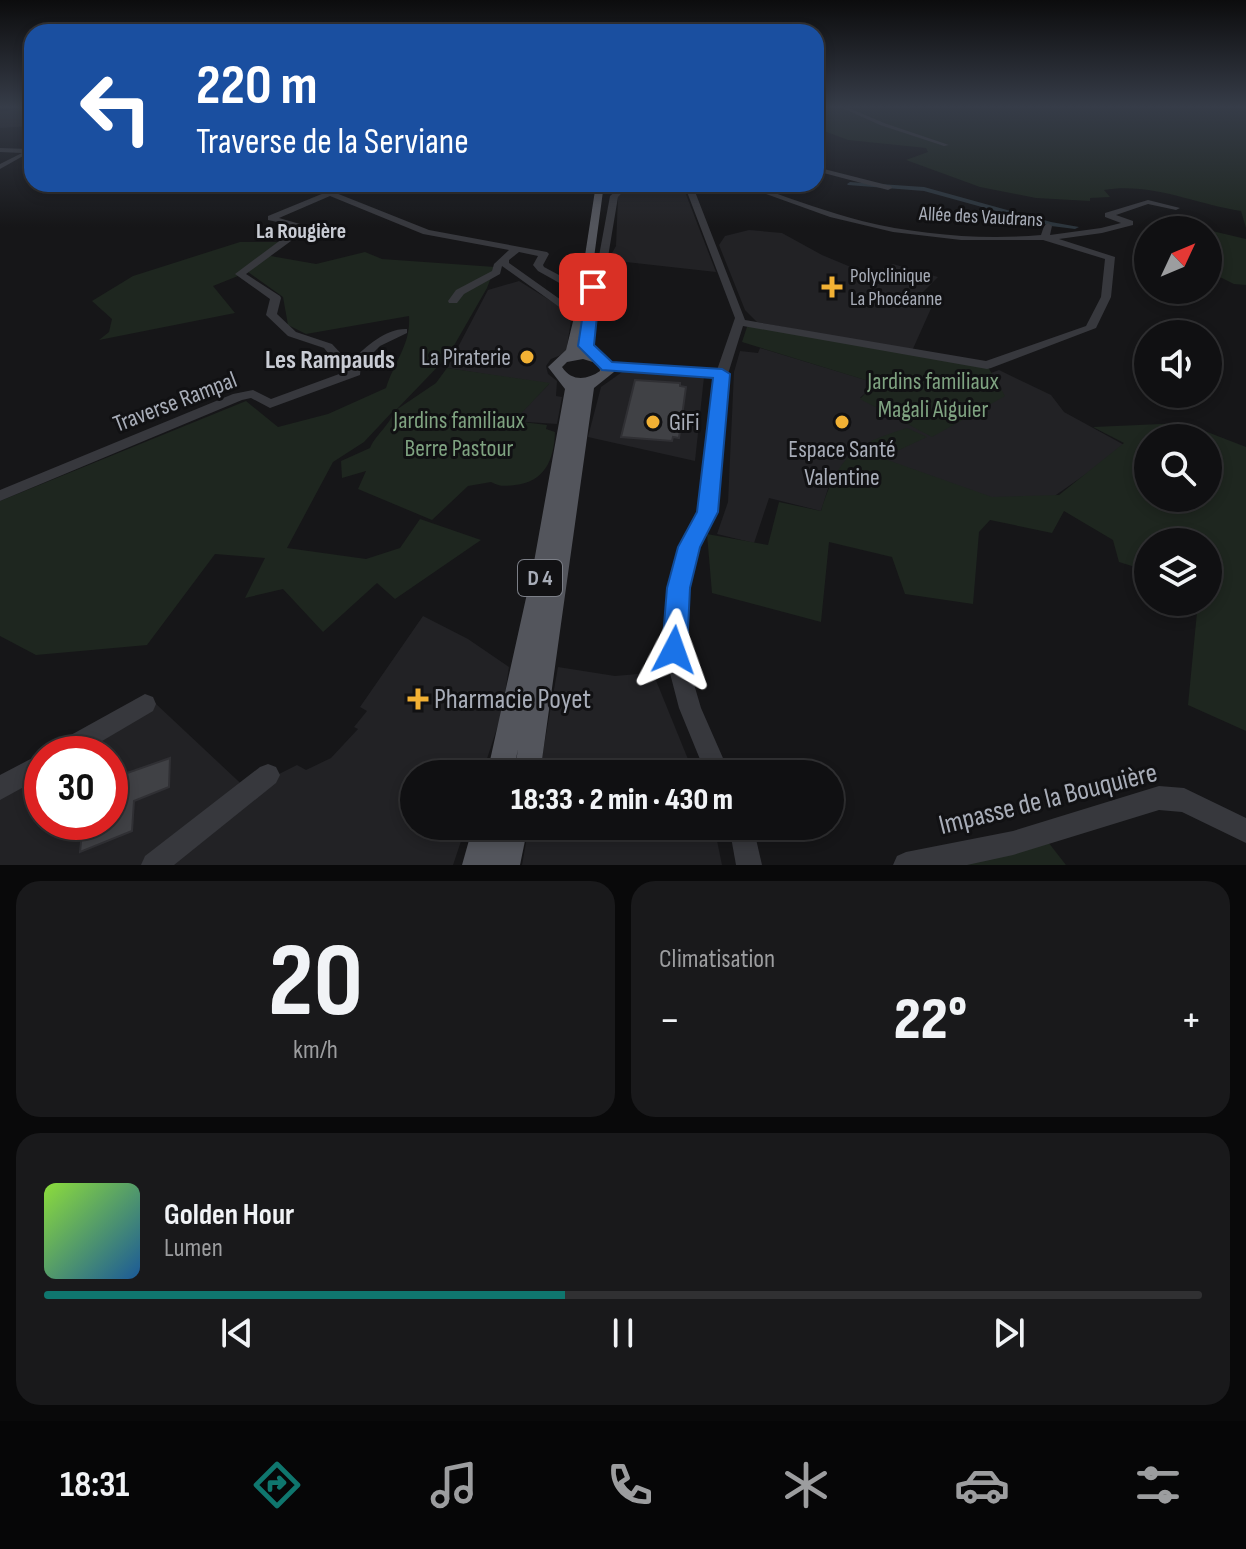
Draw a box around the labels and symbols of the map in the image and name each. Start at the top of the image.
street label: Allée des Vaudrans [918,202,1043,232]
north arrow [1134,216,1222,304]
district label: La Rougière [256,218,346,245]
pin [559,253,627,321]
place label: Polyclinique La Phocéanne [850,264,942,311]
marker: Polyclinique La Phocéanne [821,276,843,298]
place label: La Piraterie [421,343,511,372]
district label: Les Rampauds [265,345,395,376]
marker: La Piraterie [518,348,536,366]
street label: Traverse Rampal [109,365,241,439]
park label: Jardins familiaux Magali Aiguier [866,367,999,424]
park label: Jardins familiaux Berre Pastour [392,406,525,463]
place label: GiFi [669,408,699,437]
marker: GiFi [644,413,662,431]
marker: Espace Santé Valentine [833,413,851,431]
place label: Espace Santé Valentine [788,435,896,492]
road number: D 4 [518,560,562,596]
position arrow [632,608,716,692]
place label: Pharmacie Poyet [434,683,591,716]
marker: Pharmacie Poyet [409,690,427,708]
speed limit sign: 30 [24,736,128,840]
street label: Impasse de la Bouquière [935,756,1161,842]

